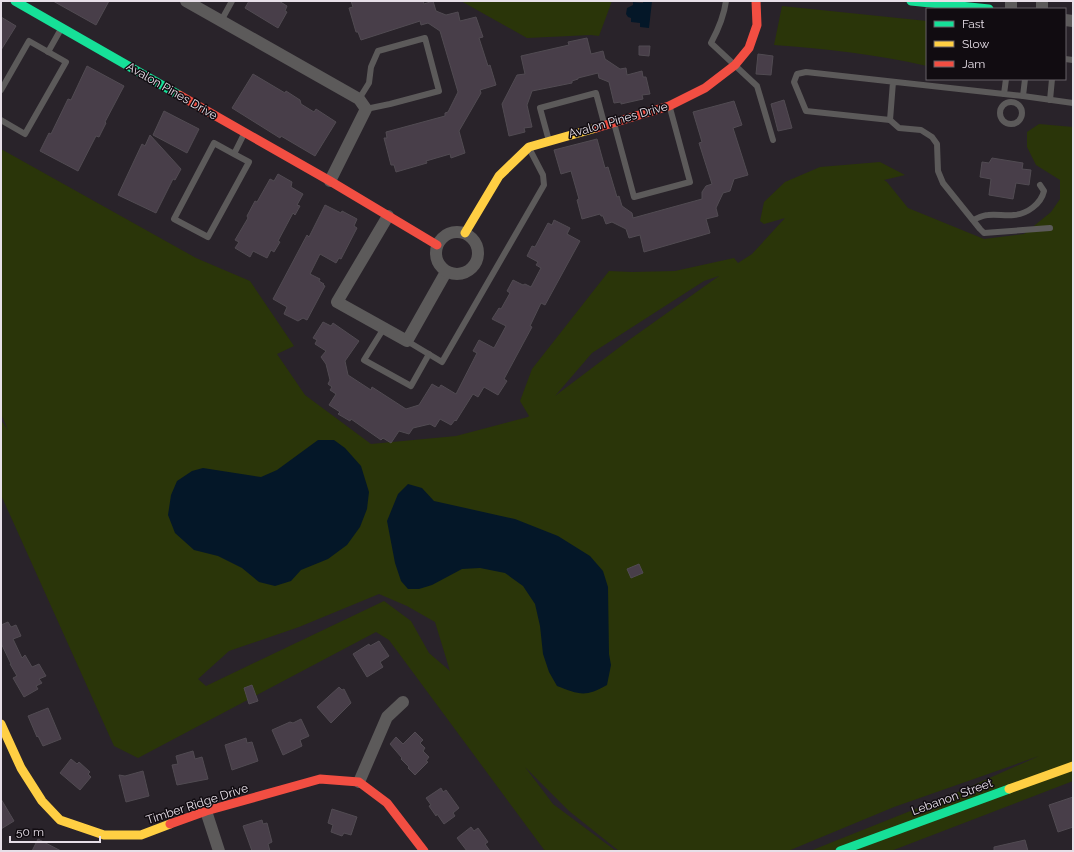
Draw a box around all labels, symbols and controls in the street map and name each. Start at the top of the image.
legend [926,8,1066,80]
text: Fast [962,17,985,31]
text: Slow [962,37,989,51]
text: Jam [962,57,985,71]
street label: Avalon Pines Drive [124,59,220,123]
street label: Avalon Pines Drive [567,99,669,141]
street label: Lebanon Street [910,776,994,818]
street label: Timber Ridge Drive [144,781,250,827]
scale bar [10,818,100,844]
text: 50 m [16,825,44,839]

